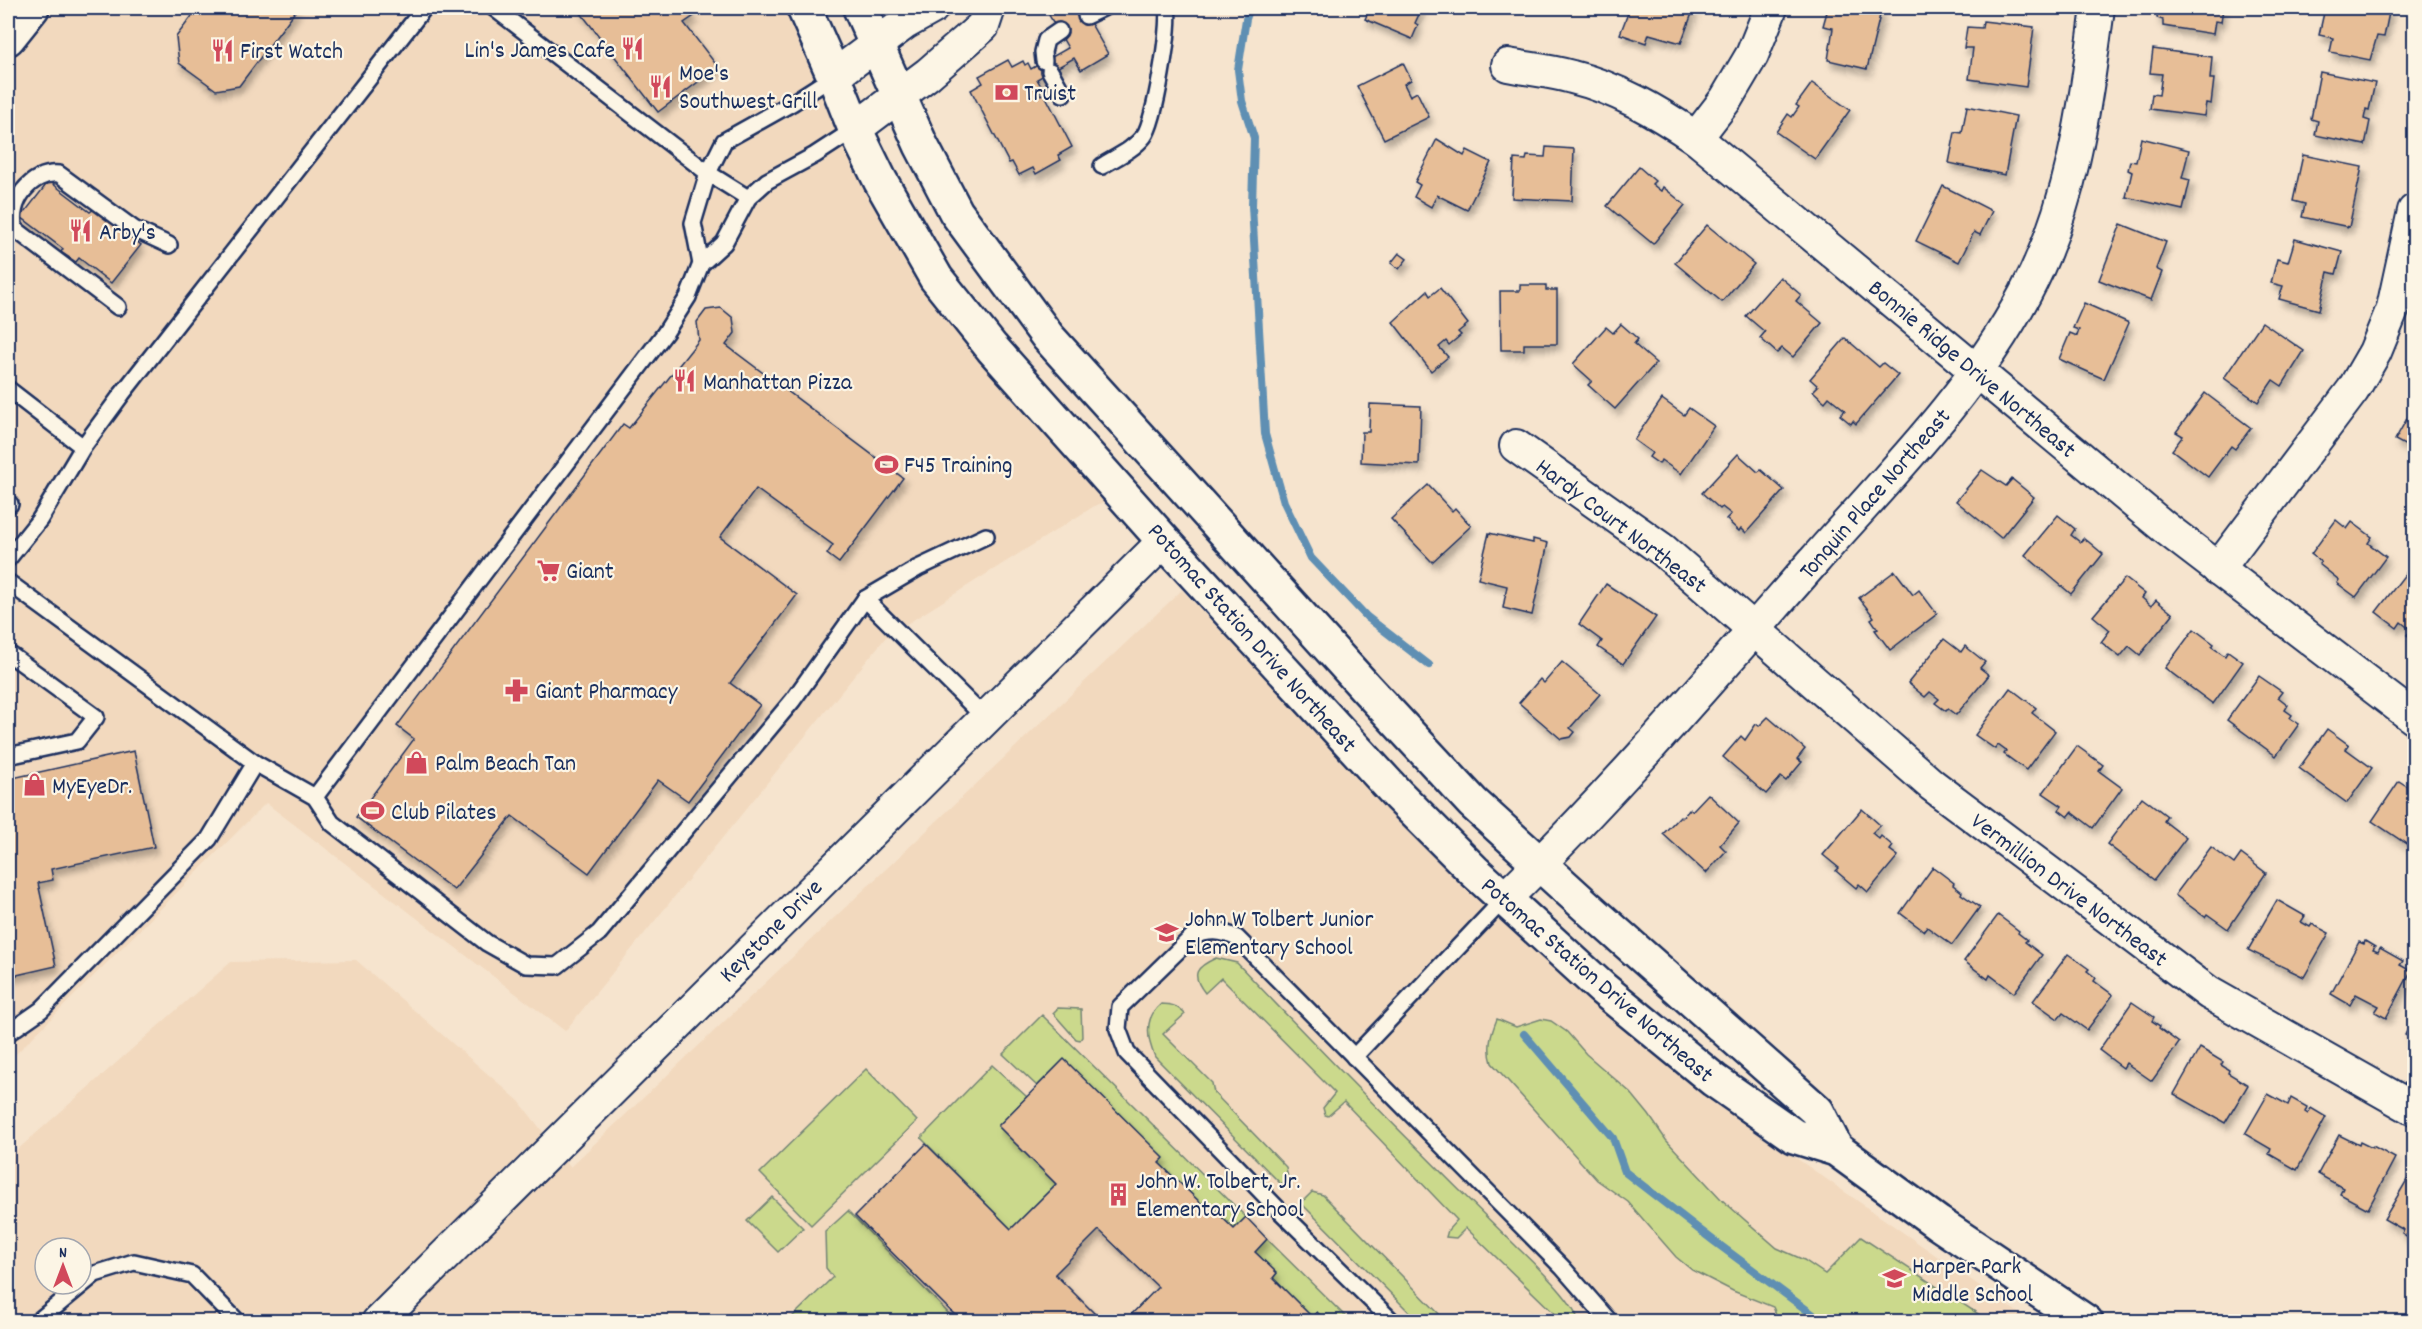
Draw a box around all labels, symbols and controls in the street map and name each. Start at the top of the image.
place label: Lin's James Cafe [465,35,615,69]
place label: First Watch [240,36,343,70]
restaurant icon: Lin's James Cafe [620,36,646,62]
restaurant icon: First Watch [209,37,235,63]
place label: Moe's Southwest Grill [679,58,818,120]
restaurant icon: Moe's Southwest Grill [648,73,674,99]
place label: Truist [1024,78,1076,112]
bank icon: Truist [993,79,1019,105]
place label: Arby's [99,217,156,251]
restaurant icon: Arby's [68,218,94,244]
street label: Bonnie Ridge Drive Northeast [1860,273,2083,468]
place label: Manhattan Pizza [703,367,853,401]
restaurant icon: Manhattan Pizza [672,368,698,394]
street label: Tonquin Place Northeast [1792,402,1960,588]
place label: F45 Training [904,450,1013,484]
sports icon: F45 Training [873,451,899,477]
street label: Hardy Court Northeast [1527,451,1713,603]
street label: Potomac Station Drive Northeast [1138,517,1364,762]
place label: Giant [566,556,614,590]
supermarket icon: Giant [535,557,561,583]
place label: Giant Pharmacy [535,676,679,710]
pharmacy icon: Giant Pharmacy [504,677,530,703]
place label: Palm Beach Tan [435,748,576,782]
shop icon: Palm Beach Tan [404,749,430,775]
place label: MyEyeDr. [52,771,132,805]
shop icon: MyEyeDr. [21,772,47,798]
place label: Club Pilates [391,797,497,831]
sports icon: Club Pilates [360,798,386,824]
street label: Vermillion Drive Northeast [1963,806,2174,977]
street label: Potomac Station Drive Northeast [1472,870,1720,1092]
street label: Keystone Drive [713,873,832,992]
place label: John W Tolbert Junior Elementary School [1185,904,1374,966]
school or university icon: John W Tolbert Junior Elementary School [1154,919,1180,945]
place label: John W. Tolbert, Jr. Elementary School [1136,1166,1304,1228]
building icon: John W. Tolbert, Jr. Elementary School [1105,1181,1131,1207]
north arrow [33,1236,93,1296]
text: N [59,1242,67,1265]
place label: Harper Park Middle School [1912,1251,2033,1313]
school or university icon: Harper Park Middle School [1881,1266,1907,1292]

